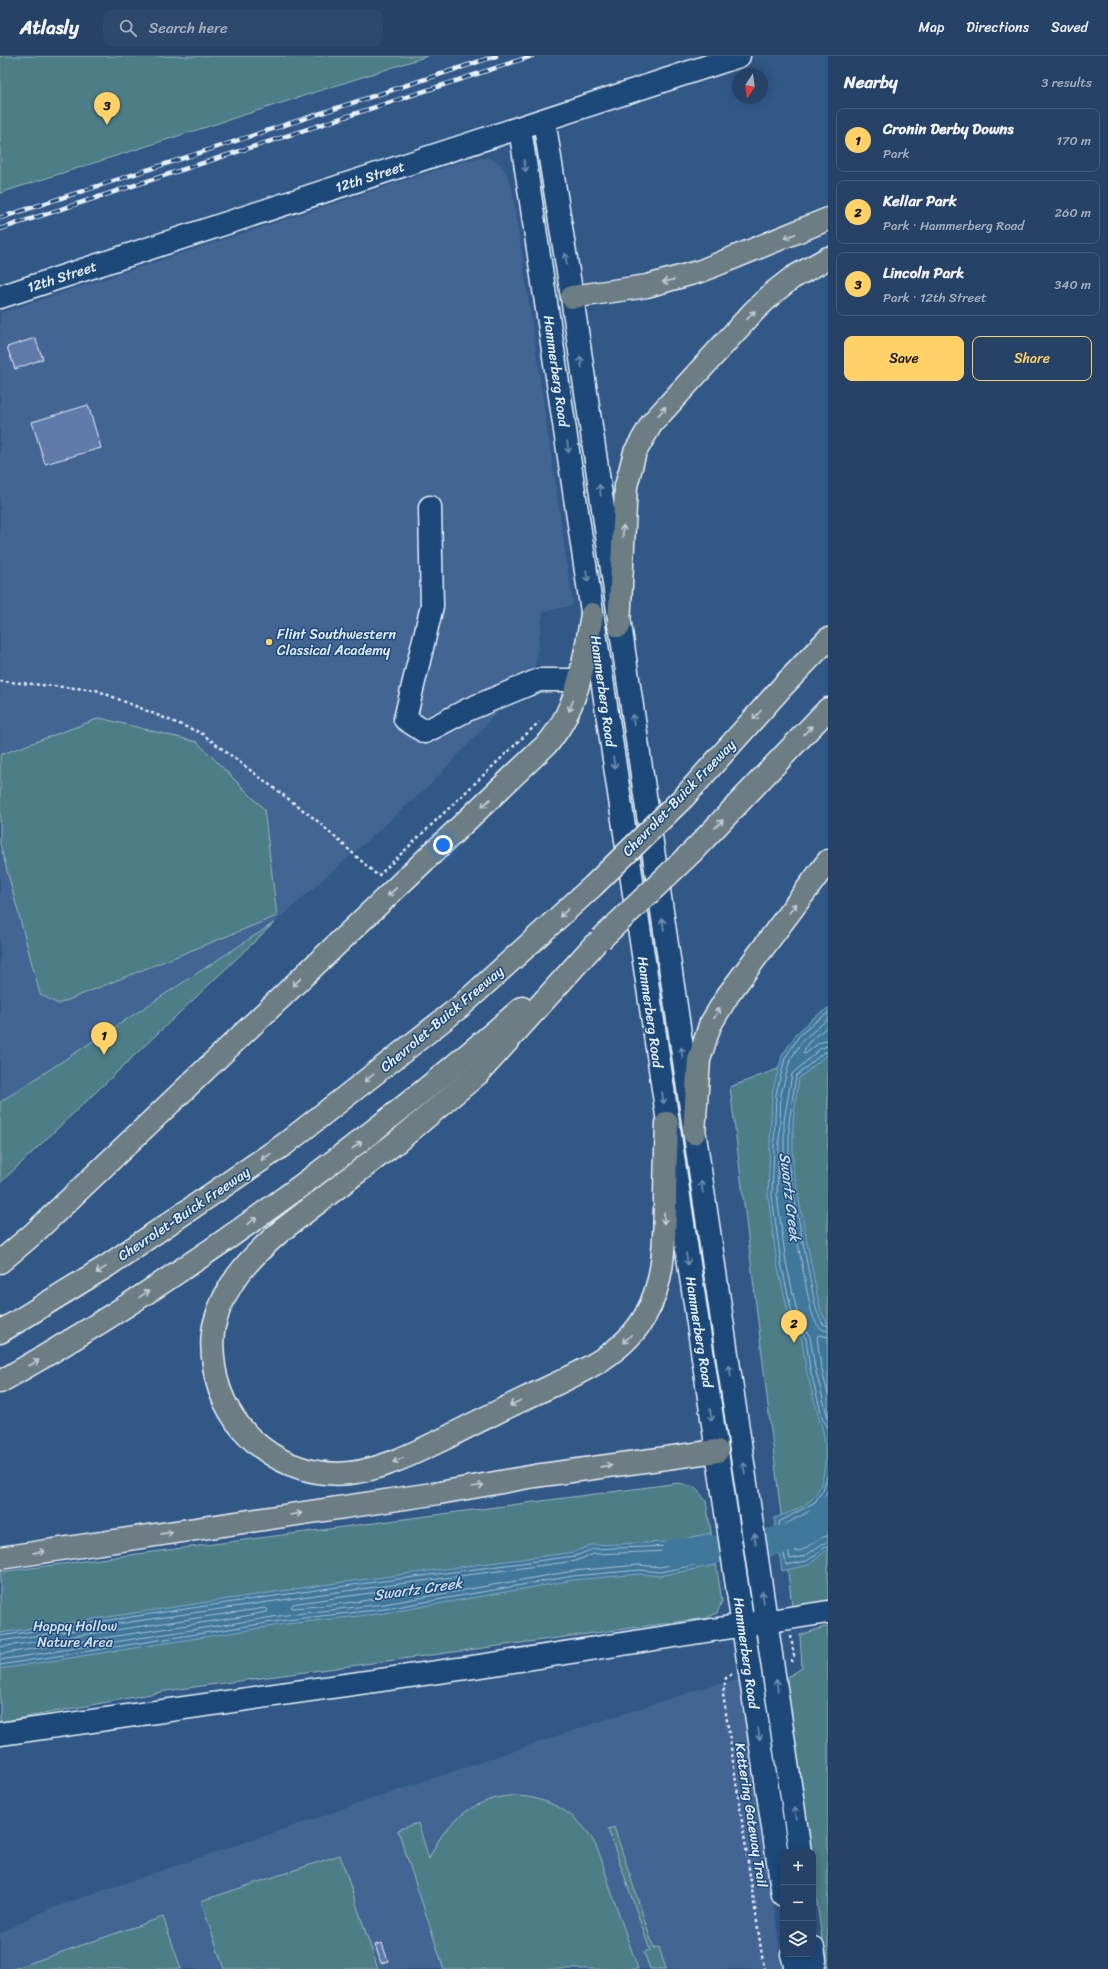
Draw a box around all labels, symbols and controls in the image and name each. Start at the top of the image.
search box [103,10,383,46]
text: Atlasly [20,11,79,44]
text: Search here [149,15,228,41]
text: Map [918,15,944,40]
text: Directions [966,15,1029,40]
text: Saved [1051,15,1088,40]
icon: search [117,17,139,39]
text: Nearby [844,67,898,97]
north arrow [732,68,768,104]
text: 3 results [1041,71,1092,94]
pin: 3 [94,92,120,125]
text: Cronin Derby Downs [883,116,1014,142]
text: 1 [855,129,861,152]
text: 170 m [1056,129,1091,152]
text: Park [883,142,910,165]
street label: 12th Street [332,154,408,200]
one-way arrow [521,160,529,173]
text: Kellar Park [883,188,957,214]
text: 2 [854,201,862,224]
text: 260 m [1055,201,1091,224]
text: Park · Hammerberg Road [883,214,1024,237]
one-way arrow [784,233,796,240]
one-way arrow [562,253,570,266]
street label: 12th Street [24,254,100,300]
text: Lincoln Park [883,260,964,286]
text: 3 [854,273,862,296]
text: 340 m [1054,273,1091,296]
one-way arrow [662,277,675,285]
text: Park · 12th Street [883,286,987,309]
one-way arrow [746,310,755,320]
street label: Hammerberg Road [536,314,576,430]
button: Save [844,336,964,381]
button: Share [972,336,1092,381]
one-way arrow [577,356,585,369]
one-way arrow [658,405,667,416]
one-way arrow [564,440,572,453]
one-way arrow [596,484,604,497]
one-way arrow [619,525,627,538]
one-way arrow [583,569,591,582]
place label: Flint Southwestern Classical Academy [277,622,397,663]
street label: Hammerberg Road [583,634,623,750]
marker: Flint Southwestern Classical Academy [264,637,274,647]
one-way arrow [567,700,575,712]
one-way arrow [752,710,761,721]
one-way arrow [629,713,637,726]
one-way arrow [804,725,813,735]
street label: Chevrolet-Buick Freeway [616,733,743,863]
one-way arrow [610,756,618,769]
one-way arrow [481,798,491,808]
one-way arrow [714,819,724,829]
your location [433,835,453,855]
one-way arrow [387,888,397,897]
one-way arrow [789,903,797,914]
one-way arrow [559,908,569,917]
one-way arrow [659,918,667,931]
street label: Hammerberg Road [630,955,670,1071]
street label: Chevrolet-Buick Freeway [374,959,510,1079]
one-way arrow [293,977,303,986]
one-way arrow [713,1007,721,1019]
pin: 1 [91,1022,117,1055]
one-way arrow [678,1047,686,1060]
one-way arrow [364,1074,375,1083]
one-way arrow [659,1091,667,1104]
one-way arrow [352,1140,363,1149]
water label: Swartz Creek [772,1151,808,1244]
one-way arrow [260,1153,271,1161]
street label: Chevrolet-Buick Freeway [113,1160,256,1268]
one-way arrow [698,1181,706,1194]
one-way arrow [661,1211,668,1224]
one-way arrow [246,1217,257,1225]
one-way arrow [683,1252,691,1265]
one-way arrow [96,1266,107,1274]
street label: Hammerberg Road [678,1275,720,1391]
one-way arrow [138,1290,149,1298]
pin: 2 [781,1310,807,1343]
one-way arrow [622,1334,632,1344]
one-way arrow [28,1358,40,1366]
one-way arrow [726,1365,734,1378]
one-way arrow [509,1400,521,1408]
one-way arrow [707,1408,715,1421]
one-way arrow [393,1456,405,1464]
one-way arrow [599,1462,612,1470]
one-way arrow [740,1462,748,1475]
one-way arrow [471,1482,484,1490]
one-way arrow [289,1510,302,1518]
one-way arrow [160,1529,173,1537]
one-way arrow [750,1533,758,1546]
one-way arrow [32,1548,45,1556]
water label: Swartz Creek [372,1570,465,1608]
one-way arrow [760,1591,767,1604]
street label: Hammerberg Road [726,1596,766,1712]
park label: Happy Hollow Nature Area [33,1614,117,1655]
one-way arrow [773,1679,781,1692]
one-way arrow [755,1727,763,1740]
street label: Kettering Gateway Trail [727,1741,775,1890]
one-way arrow [791,1807,799,1820]
map controls [780,1849,816,1957]
button: + [780,1849,816,1885]
button: − [780,1885,816,1921]
button: layers [780,1921,816,1957]

